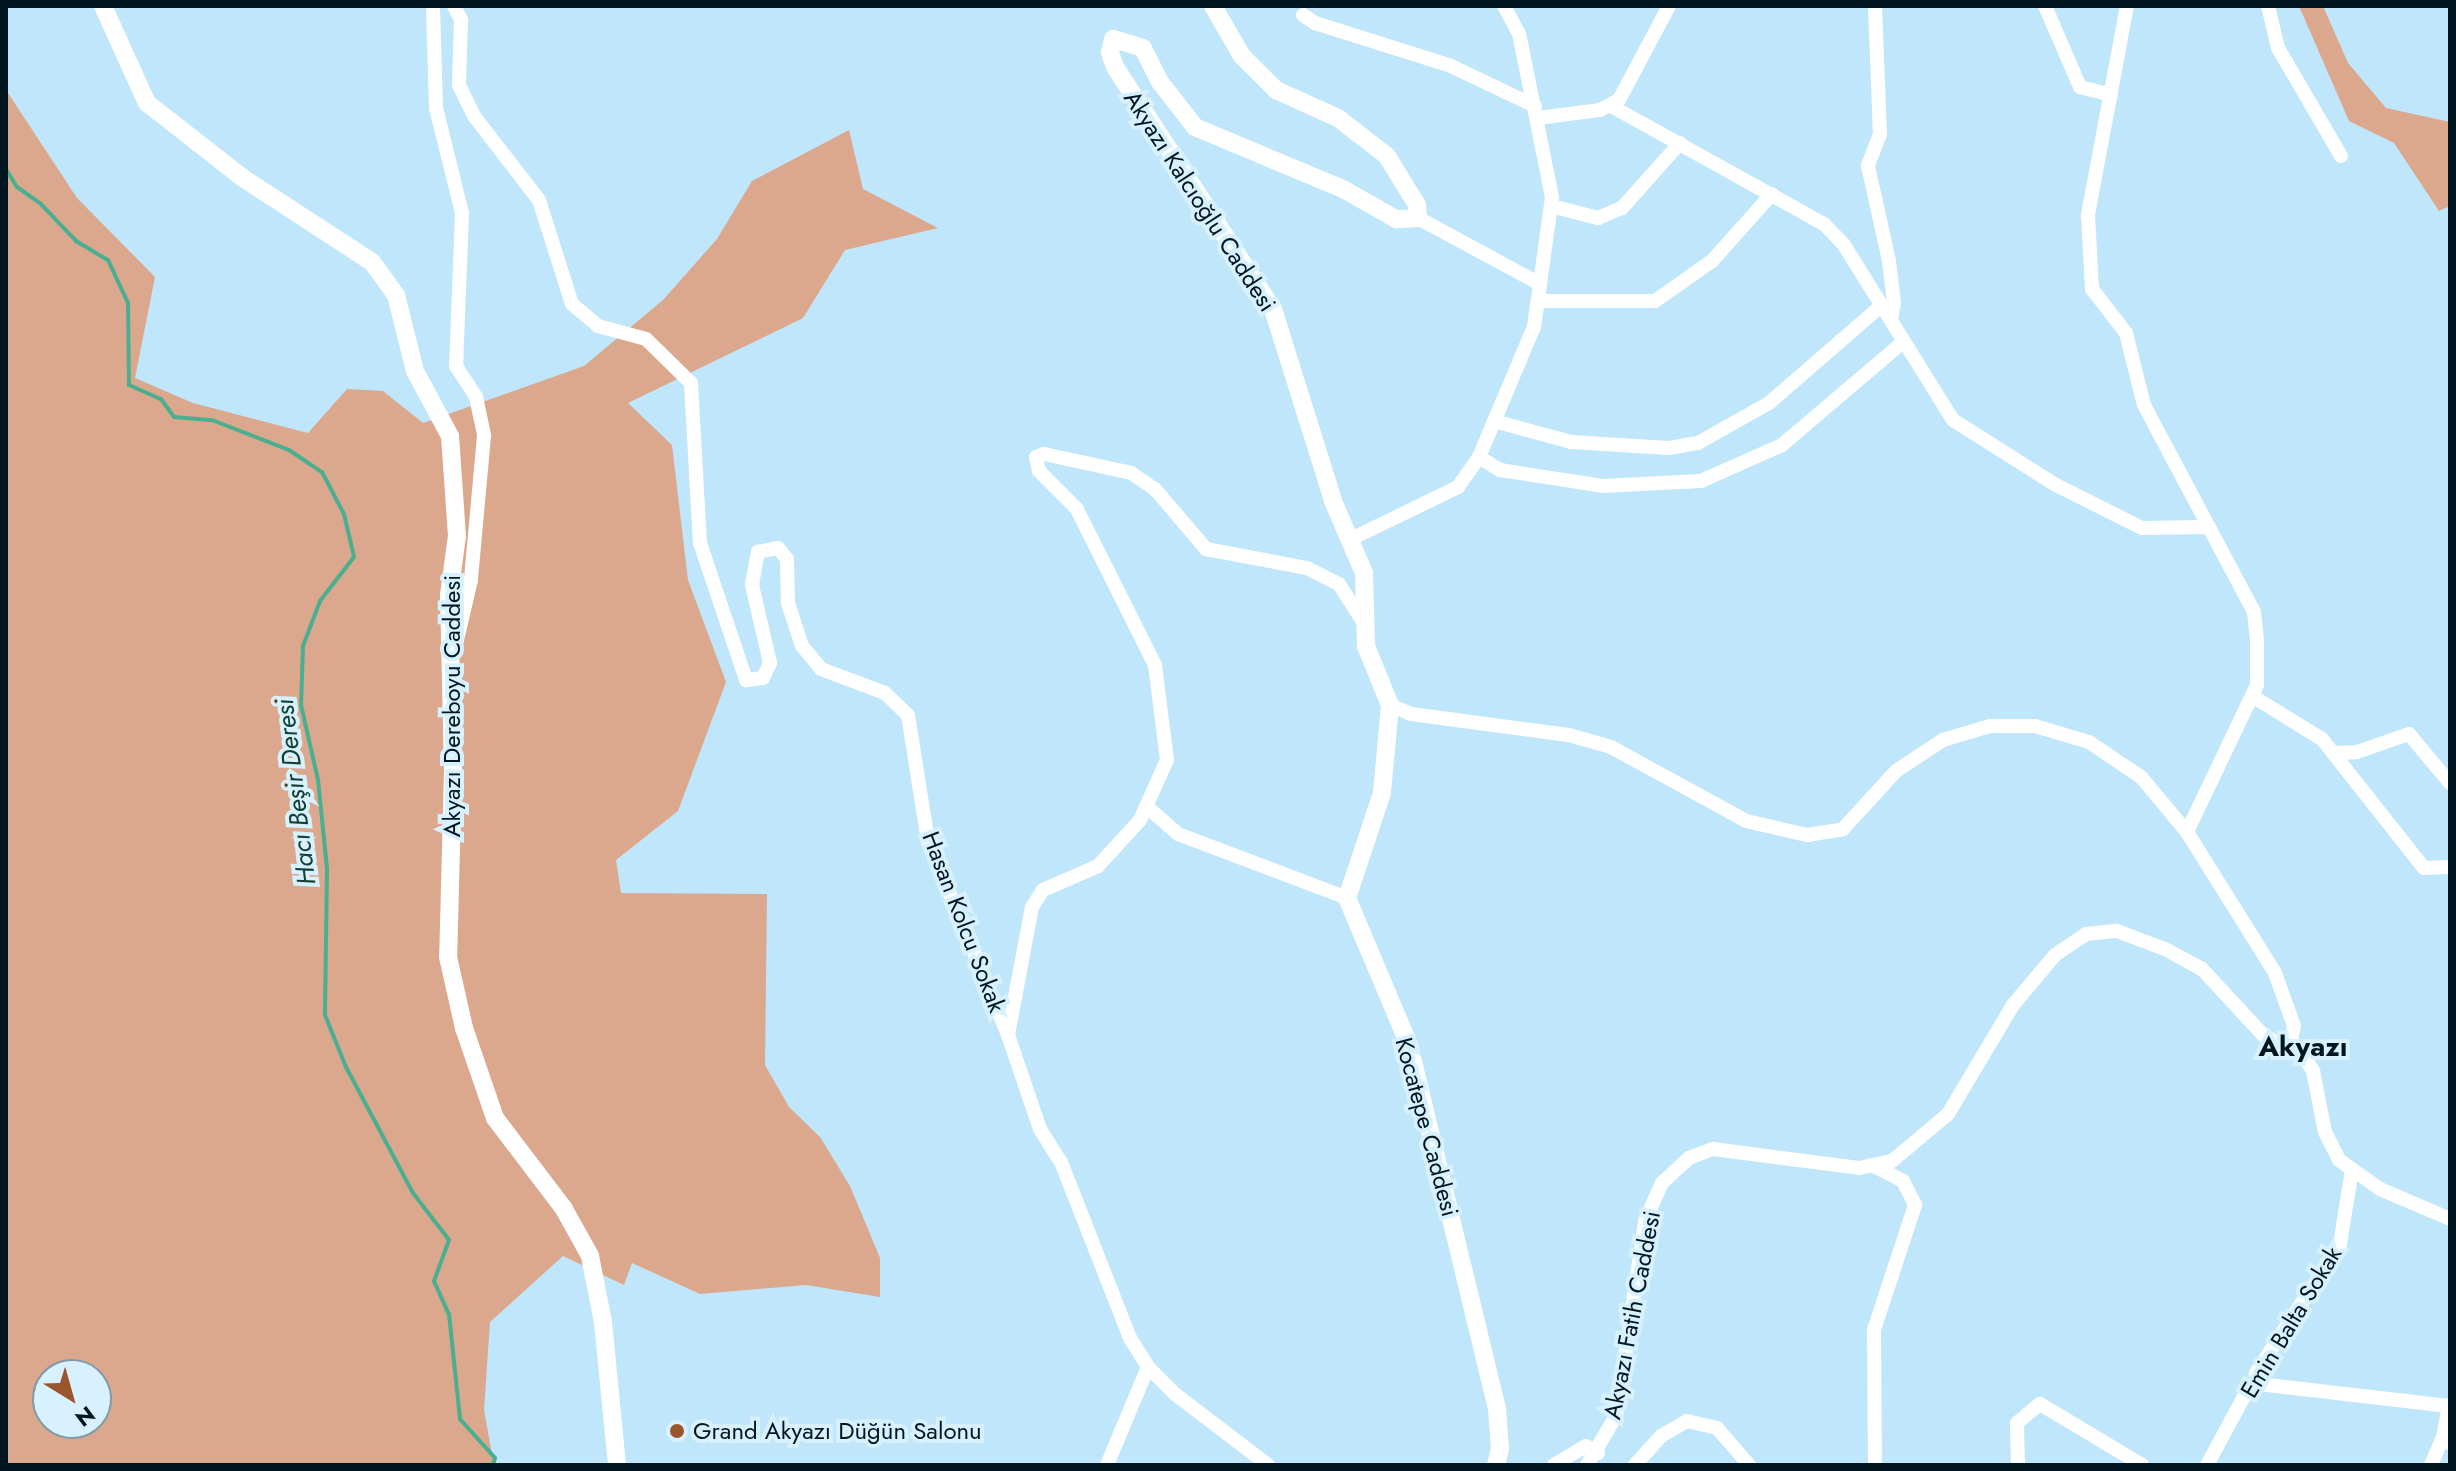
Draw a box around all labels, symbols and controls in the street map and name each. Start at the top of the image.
street label: Akyazı Kalcıoğlu Caddesi [1118,85,1282,317]
street label: Akyazı Dereboyu Caddesi [438,575,466,837]
water label: Hacı Beşir Deresi [269,697,323,887]
street label: Hasan Kolcu Sokak [916,828,1012,1016]
district label: Akyazı [2258,1030,2348,1064]
street label: Kocatepe Caddesi [1389,1034,1465,1220]
street label: Akyazı Fatih Caddesi [1598,1208,1666,1422]
street label: Emin Balta Sokak [2234,1241,2348,1403]
north arrow [32,1359,112,1439]
text: N [69,1399,102,1435]
place label: Grand Akyazı Düğün Salonu [693,1417,982,1445]
marker: Grand Akyazı Düğün Salonu [668,1422,686,1440]

